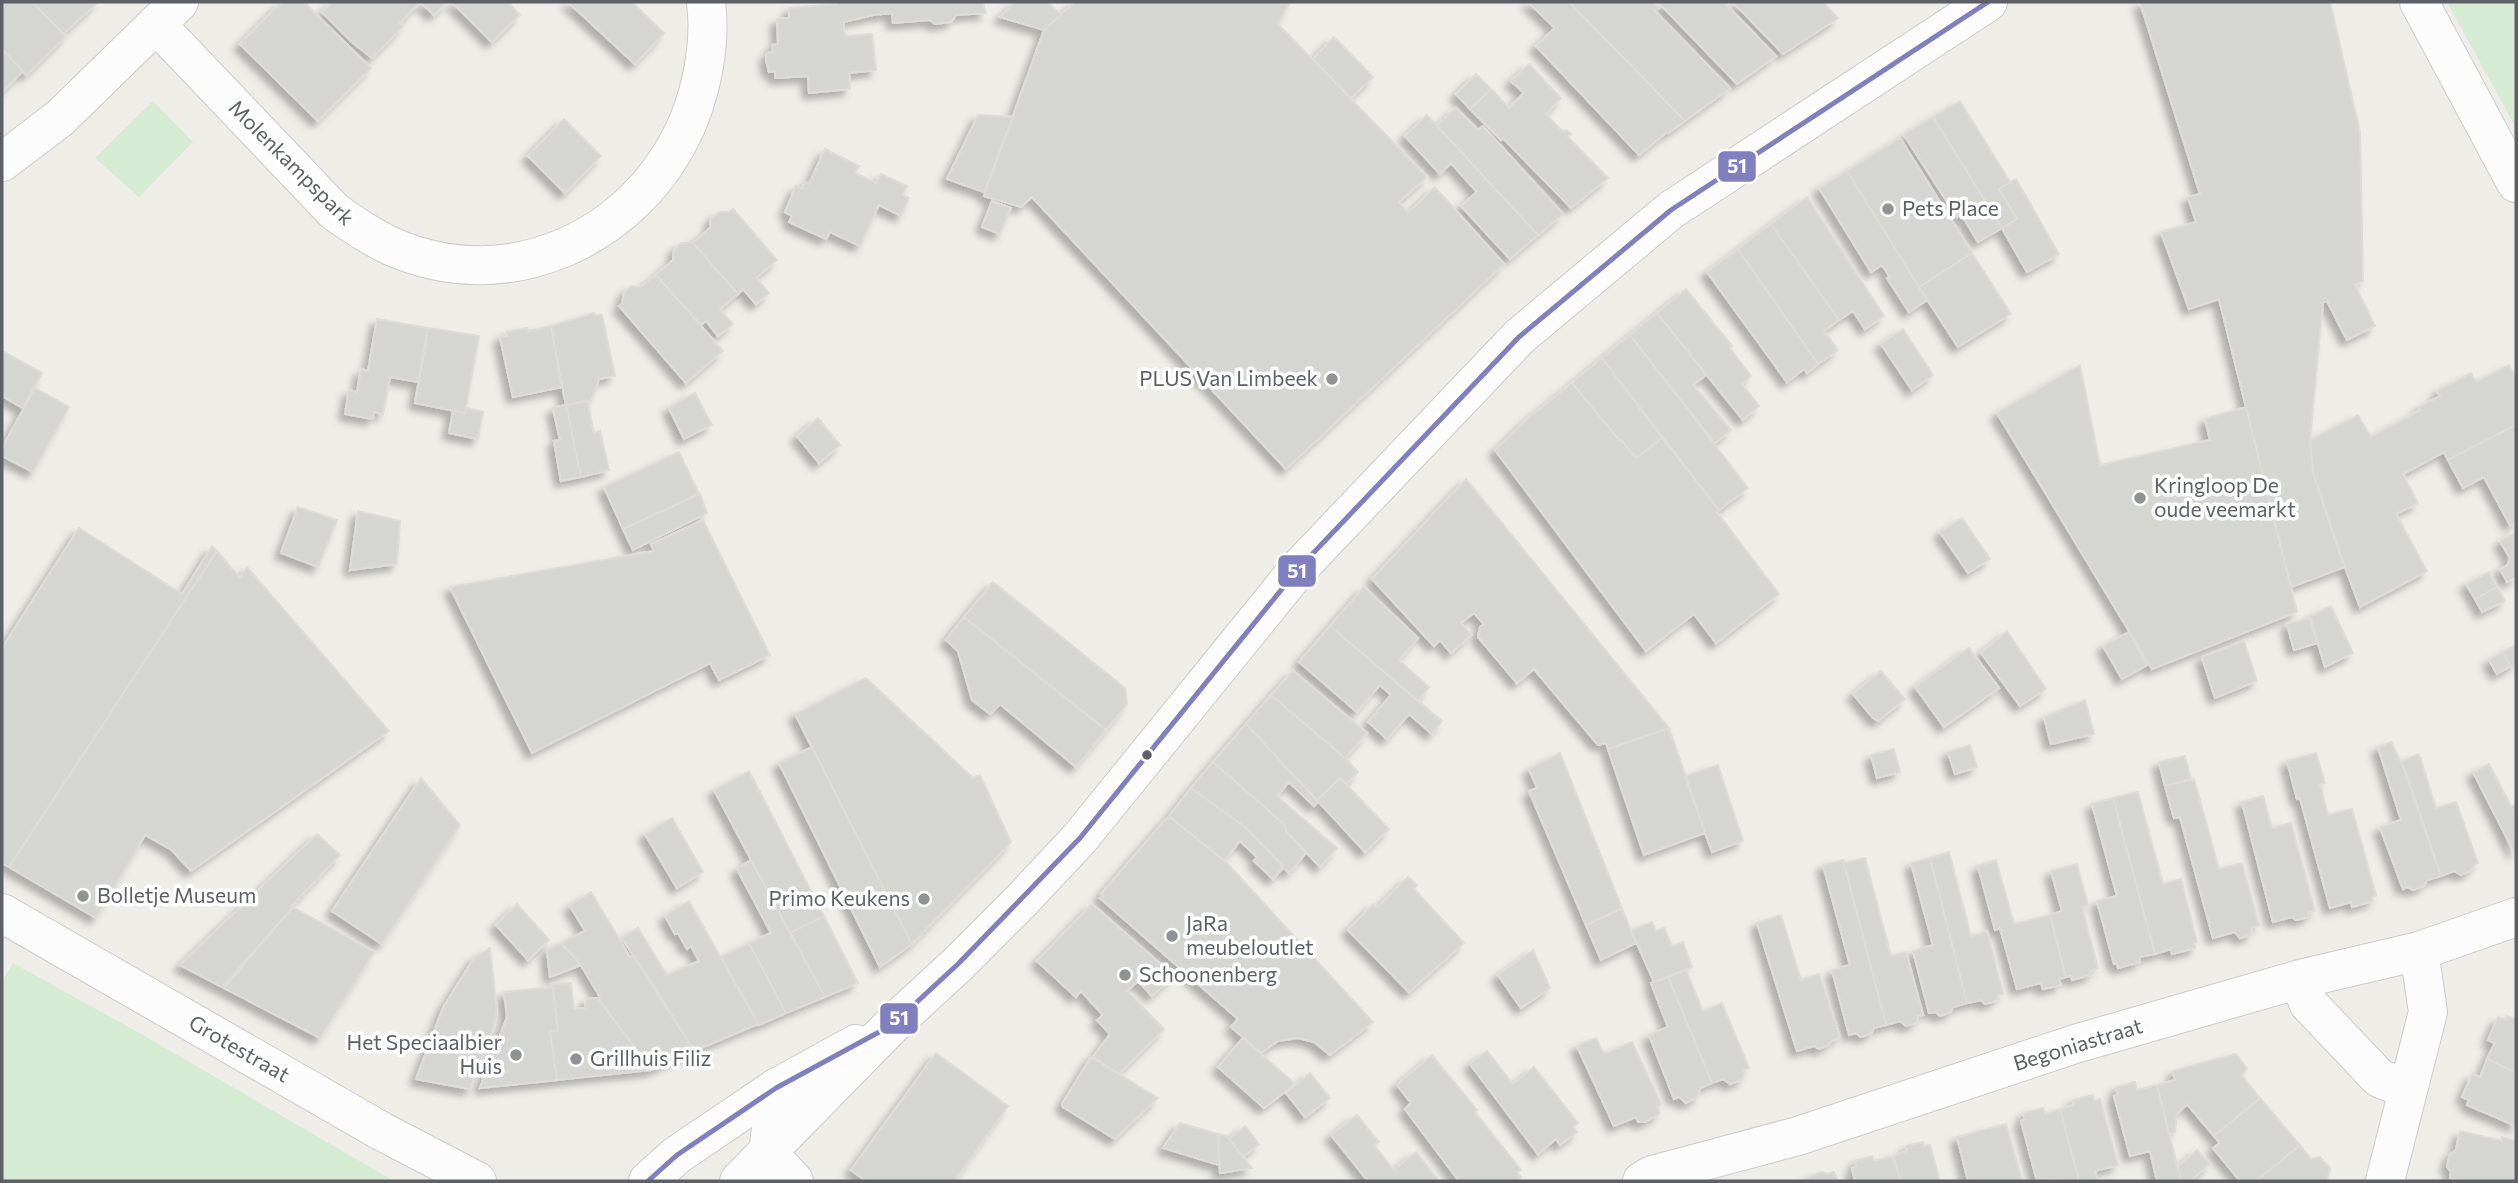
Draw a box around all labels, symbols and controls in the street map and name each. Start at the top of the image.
street label: Molenkampspark [224,94,360,230]
line badge: 51 [1717,150,1757,183]
text: 51 [1727,154,1747,177]
place label: Pets Place [1902,195,1999,220]
marker: Pets Place [1880,201,1896,217]
place label: PLUS Van Limbeek [1139,365,1318,390]
marker: PLUS Van Limbeek [1324,371,1340,387]
place label: Kringloop De oude veemarkt [2154,472,2296,521]
marker: Kringloop De oude veemarkt [2132,490,2148,506]
line badge: 51 [1277,554,1317,588]
text: 51 [1287,559,1307,582]
unlabelled marker [1140,748,1154,762]
place label: Bolletje Museum [97,882,256,907]
place label: Primo Keukens [768,885,910,910]
marker: Bolletje Museum [75,888,91,904]
marker: Primo Keukens [916,891,932,907]
place label: JaRa meubeloutlet [1186,910,1314,959]
marker: JaRa meubeloutlet [1164,928,1180,944]
place label: Schoonenberg [1139,961,1277,986]
marker: Schoonenberg [1117,967,1133,983]
line badge: 51 [879,1002,919,1035]
text: 51 [889,1006,909,1029]
street label: Grotestraat [185,1009,295,1087]
street label: Begoniastraat [2010,1012,2145,1075]
place label: Het Speciaalbier Huis [347,1029,502,1078]
place label: Grillhuis Filiz [590,1045,711,1070]
marker: Het Speciaalbier Huis [508,1047,524,1063]
marker: Grillhuis Filiz [568,1051,584,1067]

